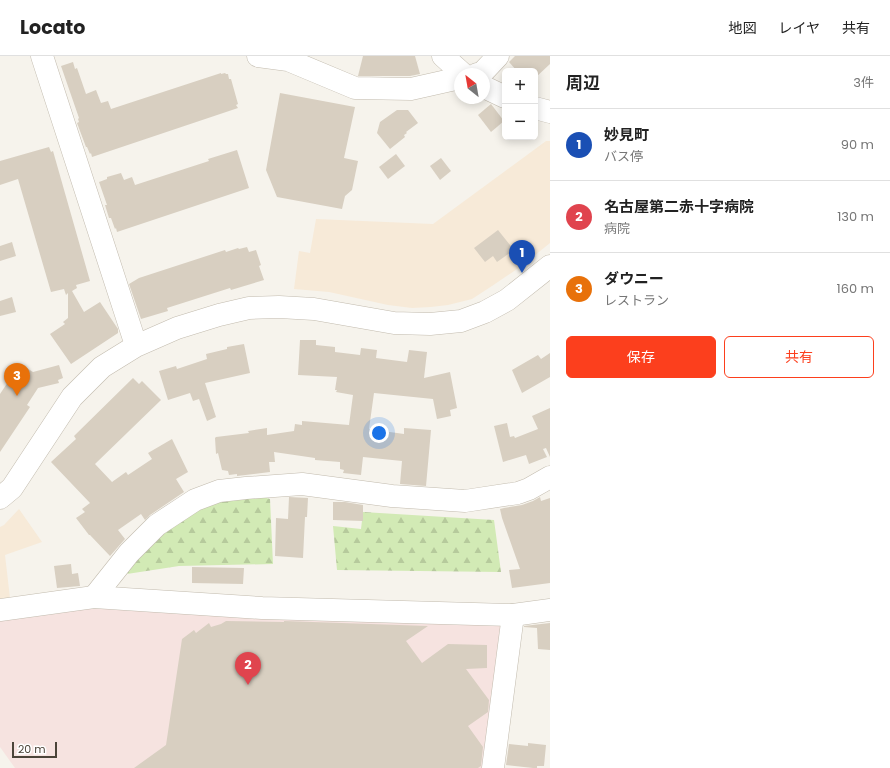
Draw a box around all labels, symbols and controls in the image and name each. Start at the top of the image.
text: Locato [20,14,85,41]
text: 地図 [728,18,756,38]
text: レイヤ [778,18,820,38]
text: 共有 [842,18,870,38]
north arrow [454,68,490,104]
map controls [502,68,538,140]
button: + [502,68,538,104]
text: 周辺 [566,71,600,95]
text: 3件 [853,73,874,92]
button: − [502,104,538,140]
text: 妙見町 [604,124,649,145]
text: 1 [577,135,581,154]
text: 90 m [841,135,874,154]
text: バス停 [604,147,643,166]
text: 名古屋第二赤十字病院 [604,196,754,217]
text: 2 [575,207,583,226]
text: 130 m [837,207,874,226]
text: 病院 [604,219,630,238]
pin: 1 [509,240,535,273]
text: ダウニー [604,268,664,289]
text: 3 [575,279,583,298]
text: 160 m [837,279,874,298]
text: レストラン [604,291,669,310]
button: 保存 [566,336,716,378]
button: 共有 [724,336,874,378]
pin: 3 [4,363,30,396]
your location [369,423,389,443]
pin: 2 [235,652,261,685]
scale bar [12,740,57,759]
text: 20 m [18,741,46,757]

